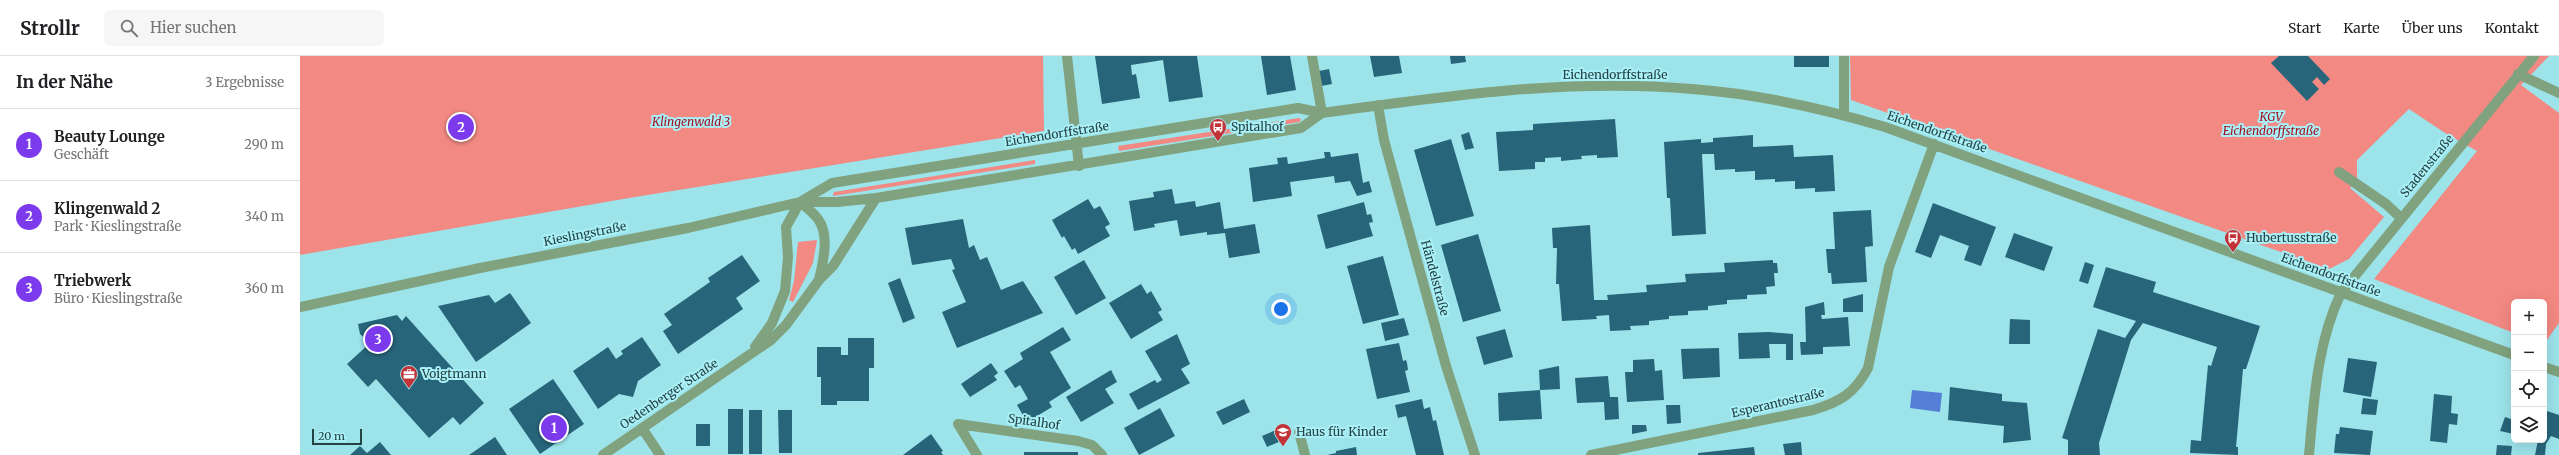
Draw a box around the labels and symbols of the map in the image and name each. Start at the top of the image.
street label: Eichendorffstraße [1563,67,1667,82]
street label: Eichendorffstraße [1885,107,1989,156]
park label: KGV Eichendorffstraße [2223,109,2319,138]
pin: 2 [448,112,474,142]
park label: Klingenwald 3 [651,114,730,129]
bus stop icon: Spitalhof [1208,117,1228,142]
street label: Eichendorffstraße [1004,118,1110,149]
place label: Spitalhof [1231,119,1284,134]
street label: Stadenstraße [2397,131,2456,200]
street label: Kieslingstraße [542,218,627,249]
bus stop icon: Hubertusstraße [2223,228,2243,253]
place label: Hubertusstraße [2246,230,2337,245]
street label: Händelstraße [1418,238,1453,317]
street label: Eichendorffstraße [2279,250,2383,300]
your location [1271,299,1291,319]
pin: 3 [365,324,391,354]
street label: Oedenberger Straße [617,355,721,432]
office icon: Voigtmann [399,364,419,389]
place label: Voigtmann [421,366,486,381]
street label: Esperantostraße [1730,385,1826,421]
street label: Spitalhof [1007,410,1061,433]
pin: 1 [541,413,567,443]
school or university icon: Haus für Kinder [1273,422,1293,447]
place label: Haus für Kinder [1296,424,1388,439]
scale bar [312,427,362,446]

